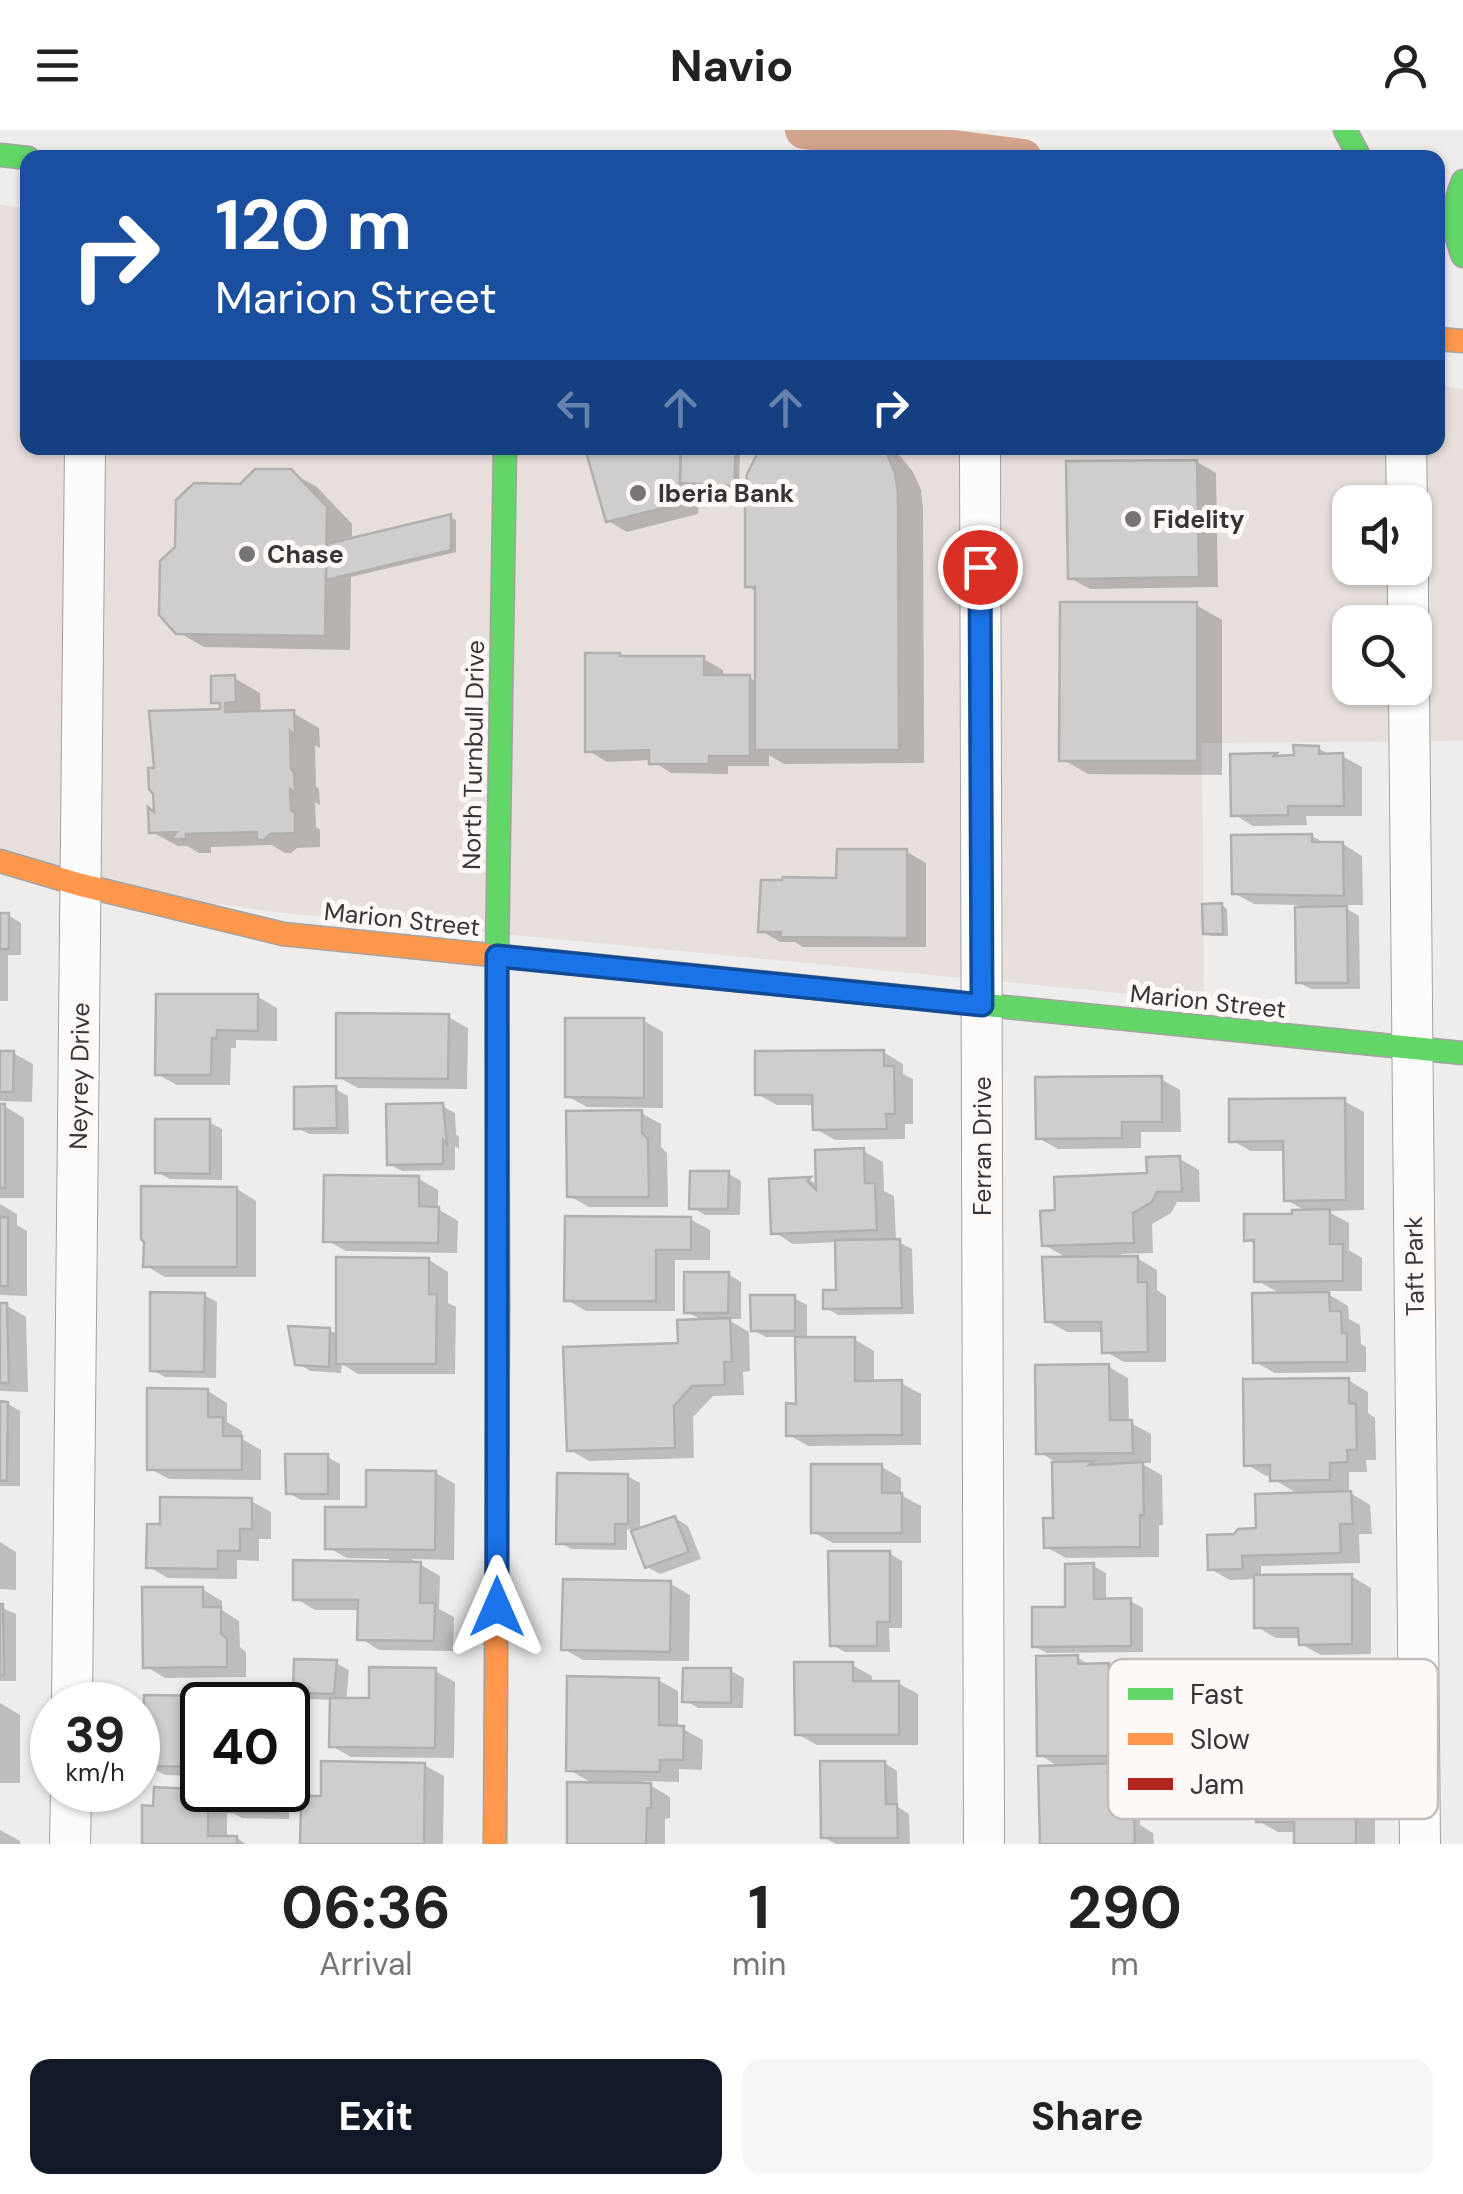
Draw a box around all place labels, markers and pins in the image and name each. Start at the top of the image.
place label: Iberia Bank [658,477,795,510]
marker: Iberia Bank [627,482,649,504]
place label: Fidelity [1153,503,1245,536]
marker: Fidelity [1122,508,1144,530]
pin [938,525,1023,610]
place label: Chase [267,538,344,571]
marker: Chase [236,543,258,565]

